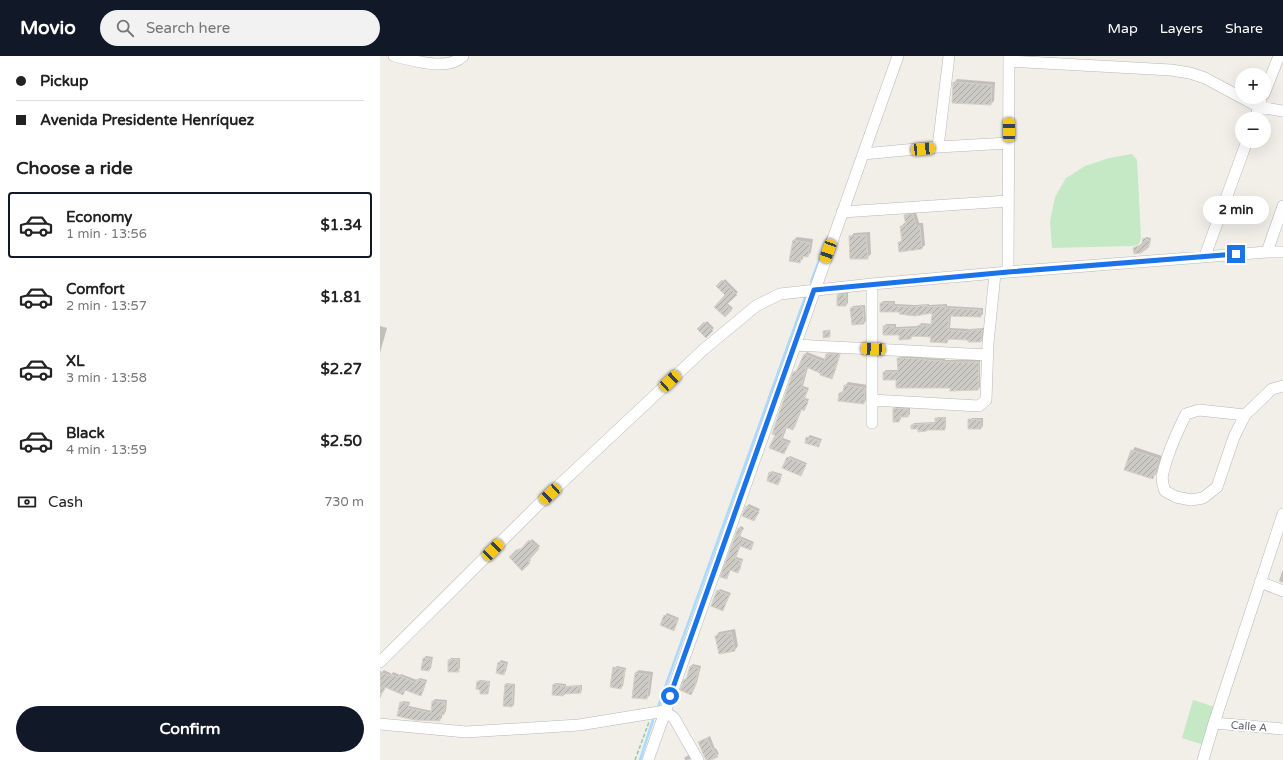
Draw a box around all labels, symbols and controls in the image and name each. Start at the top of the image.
search box [100,10,380,46]
text: Movio [20,17,76,39]
icon: search [114,17,136,39]
text: Search here [146,19,230,37]
text: Map [1108,20,1138,37]
text: Layers [1160,20,1203,37]
text: Share [1225,20,1263,37]
map controls [1235,68,1271,148]
button: + [1235,68,1271,104]
text: Pickup [40,72,88,90]
text: Avenida Presidente Henríquez [40,111,254,129]
button: − [1235,112,1271,148]
car [1003,118,1015,142]
car [911,142,935,156]
text: Choose a ride [16,157,133,179]
callout: 2 min [1203,196,1269,224]
text: 2 min [1219,202,1253,218]
icon: car [18,207,54,243]
text: Economy [66,208,132,226]
text: $1.34 [321,216,362,234]
text: 1 min · 13:56 [66,226,147,242]
car [818,238,838,264]
route end [1227,245,1245,263]
icon: car [18,279,54,315]
text: Comfort [66,280,125,298]
text: $1.81 [321,288,362,306]
text: 2 min · 13:57 [66,298,147,314]
car [861,342,885,356]
icon: car [18,351,54,387]
text: XL [66,352,85,370]
text: $2.27 [321,360,362,378]
car [657,368,683,394]
text: 3 min · 13:58 [66,370,147,386]
icon: car [18,423,54,459]
text: Black [66,424,105,442]
text: $2.50 [321,432,362,450]
text: 4 min · 13:59 [66,442,147,458]
car [537,481,563,507]
icon: cash [16,491,38,513]
text: Cash [48,493,83,511]
text: 730 m [324,494,364,510]
car [480,537,506,563]
route start [661,687,679,705]
button: Confirm [16,706,364,752]
street label: Calle A [1230,718,1268,735]

